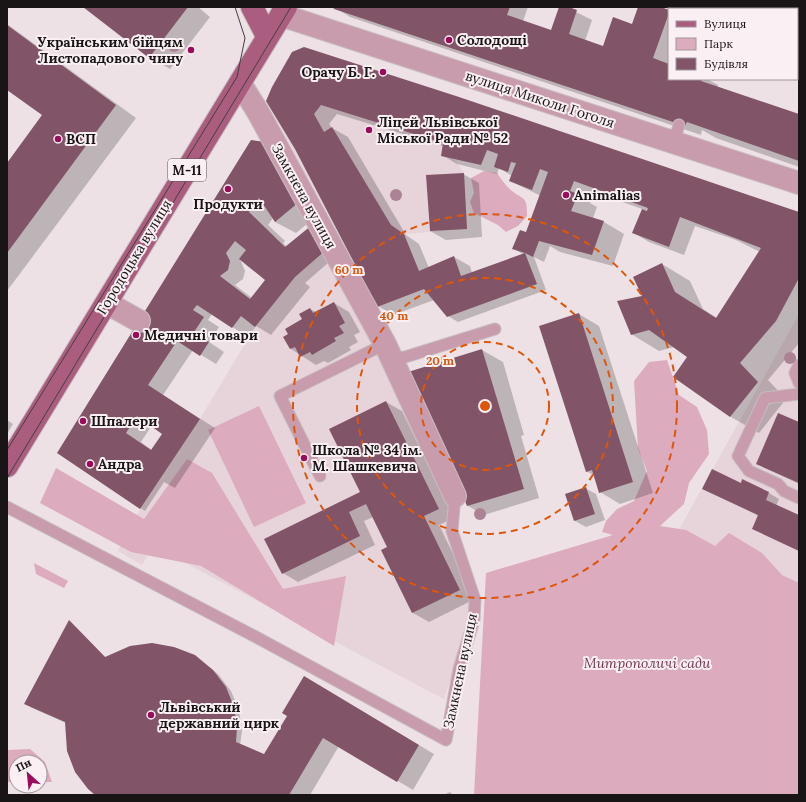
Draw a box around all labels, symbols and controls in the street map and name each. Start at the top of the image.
legend [668,8,798,80]
text: Вулиця [704,16,746,31]
place label: Солодощі [457,31,527,49]
place label: Українським бійцям Листопадового чину [37,33,183,67]
marker: Солодощі [444,35,454,45]
text: Парк [704,36,733,51]
marker: Українським бійцям Листопадового чину [186,45,196,55]
text: Будівля [704,56,748,71]
place label: Орачу Б. Г. [301,63,375,81]
street label: вулиця Миколи Гоголя [463,66,617,132]
marker: Орачу Б. Г. [378,67,388,77]
place label: Ліцей Львівської Міської Ради № 52 [377,113,508,147]
marker: Ліцей Львівської Міської Ради № 52 [364,125,374,135]
place label: ВСП [66,130,96,148]
marker: ВСП [53,134,63,144]
street label: Замкнена вулиця [268,140,340,252]
road number: М-11 [168,159,206,181]
marker: Продукти [223,184,233,194]
place label: Animalias [574,186,640,204]
marker: Animalias [561,190,571,200]
place label: Продукти [193,195,263,213]
street label: Городоцька вулиця [93,196,175,318]
text: 60 m [335,262,363,277]
text: 40 m [380,308,408,323]
place label: Медичні товари [144,326,258,344]
marker: Медичні товари [131,330,141,340]
text: 20 m [426,353,454,368]
centre of rings [478,399,492,413]
place label: Шпалери [91,412,157,430]
marker: Шпалери [78,416,88,426]
place label: Школа № 34 ім. М. Шашкевича [312,441,422,475]
marker: Школа № 34 ім. М. Шашкевича [299,453,309,463]
place label: Андра [98,455,142,473]
marker: Андра [85,459,95,469]
street label: Замкнена вулиця [439,612,481,730]
park label: Митрополичі сади [584,654,711,672]
place label: Львівський державний цирк [159,698,280,732]
marker: Львівський державний цирк [146,710,156,720]
north arrow [8,754,48,794]
text: Пн [13,755,34,775]

